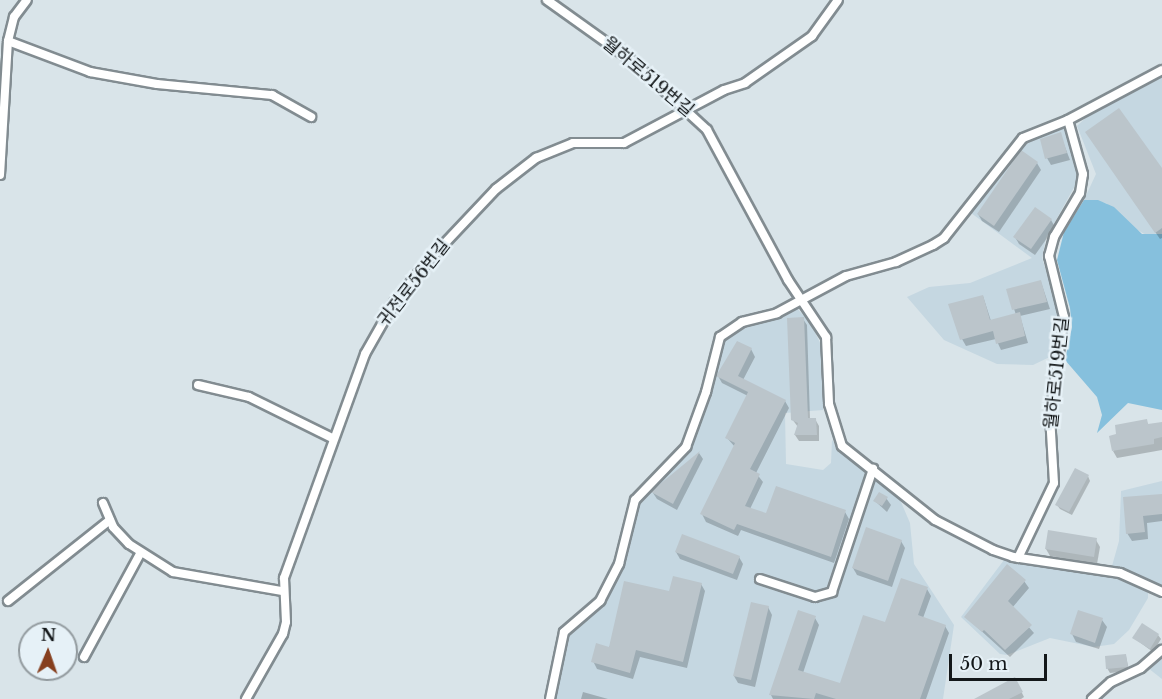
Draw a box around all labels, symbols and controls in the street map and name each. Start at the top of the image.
street label: 월하로519번길 [598,33,698,121]
street label: 귀전로56번길 [373,235,455,331]
street label: 월하로519번길 [1040,316,1074,430]
north arrow [18,621,78,681]
text: N [41,625,56,645]
scale bar [952,642,1050,680]
text: 50 m [960,653,1008,675]

